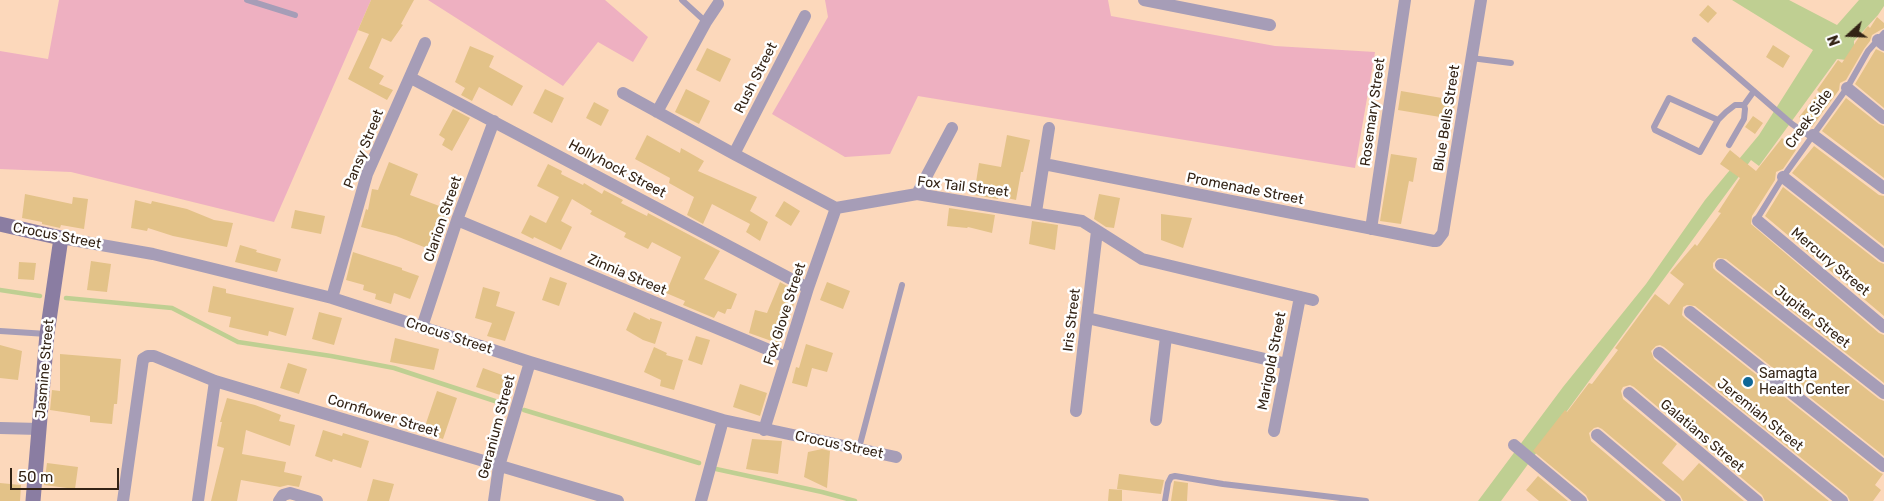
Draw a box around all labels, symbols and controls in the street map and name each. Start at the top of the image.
north arrow [1824,10,1874,60]
text: N [1825,33,1844,48]
street label: Rush Street [731,40,781,116]
street label: Rosemary Street [1357,57,1389,167]
street label: Blue Bells Street [1430,64,1464,172]
street label: Creek Side [1782,86,1836,152]
street label: Pansy Street [341,107,387,191]
street label: Hollyhock Street [565,136,669,202]
street label: Promenade Street [1185,169,1305,209]
street label: Fox Tail Street [916,173,1010,201]
street label: Clarion Street [420,174,466,264]
street label: Crocus Street [11,219,103,253]
street label: Mercury Street [1787,224,1873,300]
street label: Zinnia Street [585,251,669,299]
street label: Fox Glove Street [761,261,809,367]
street label: Jupiter Street [1771,282,1853,352]
street label: Iris Street [1060,287,1084,353]
street label: Marigold Street [1254,311,1290,411]
street label: Crocus Street [404,314,494,358]
street label: Jasmine Street [32,319,58,419]
place label: Samagta Health Center [1759,366,1850,398]
street label: Geranium Street [475,373,519,481]
street label: Jeremiah Street [1714,375,1806,455]
marker: Samagta Health Center [1741,375,1755,389]
street label: Cornflower Street [325,391,441,441]
street label: Galatians Street [1657,396,1747,476]
street label: Crocus Street [793,427,885,463]
scale bar [12,458,121,490]
text: 50 m [18,468,53,486]

